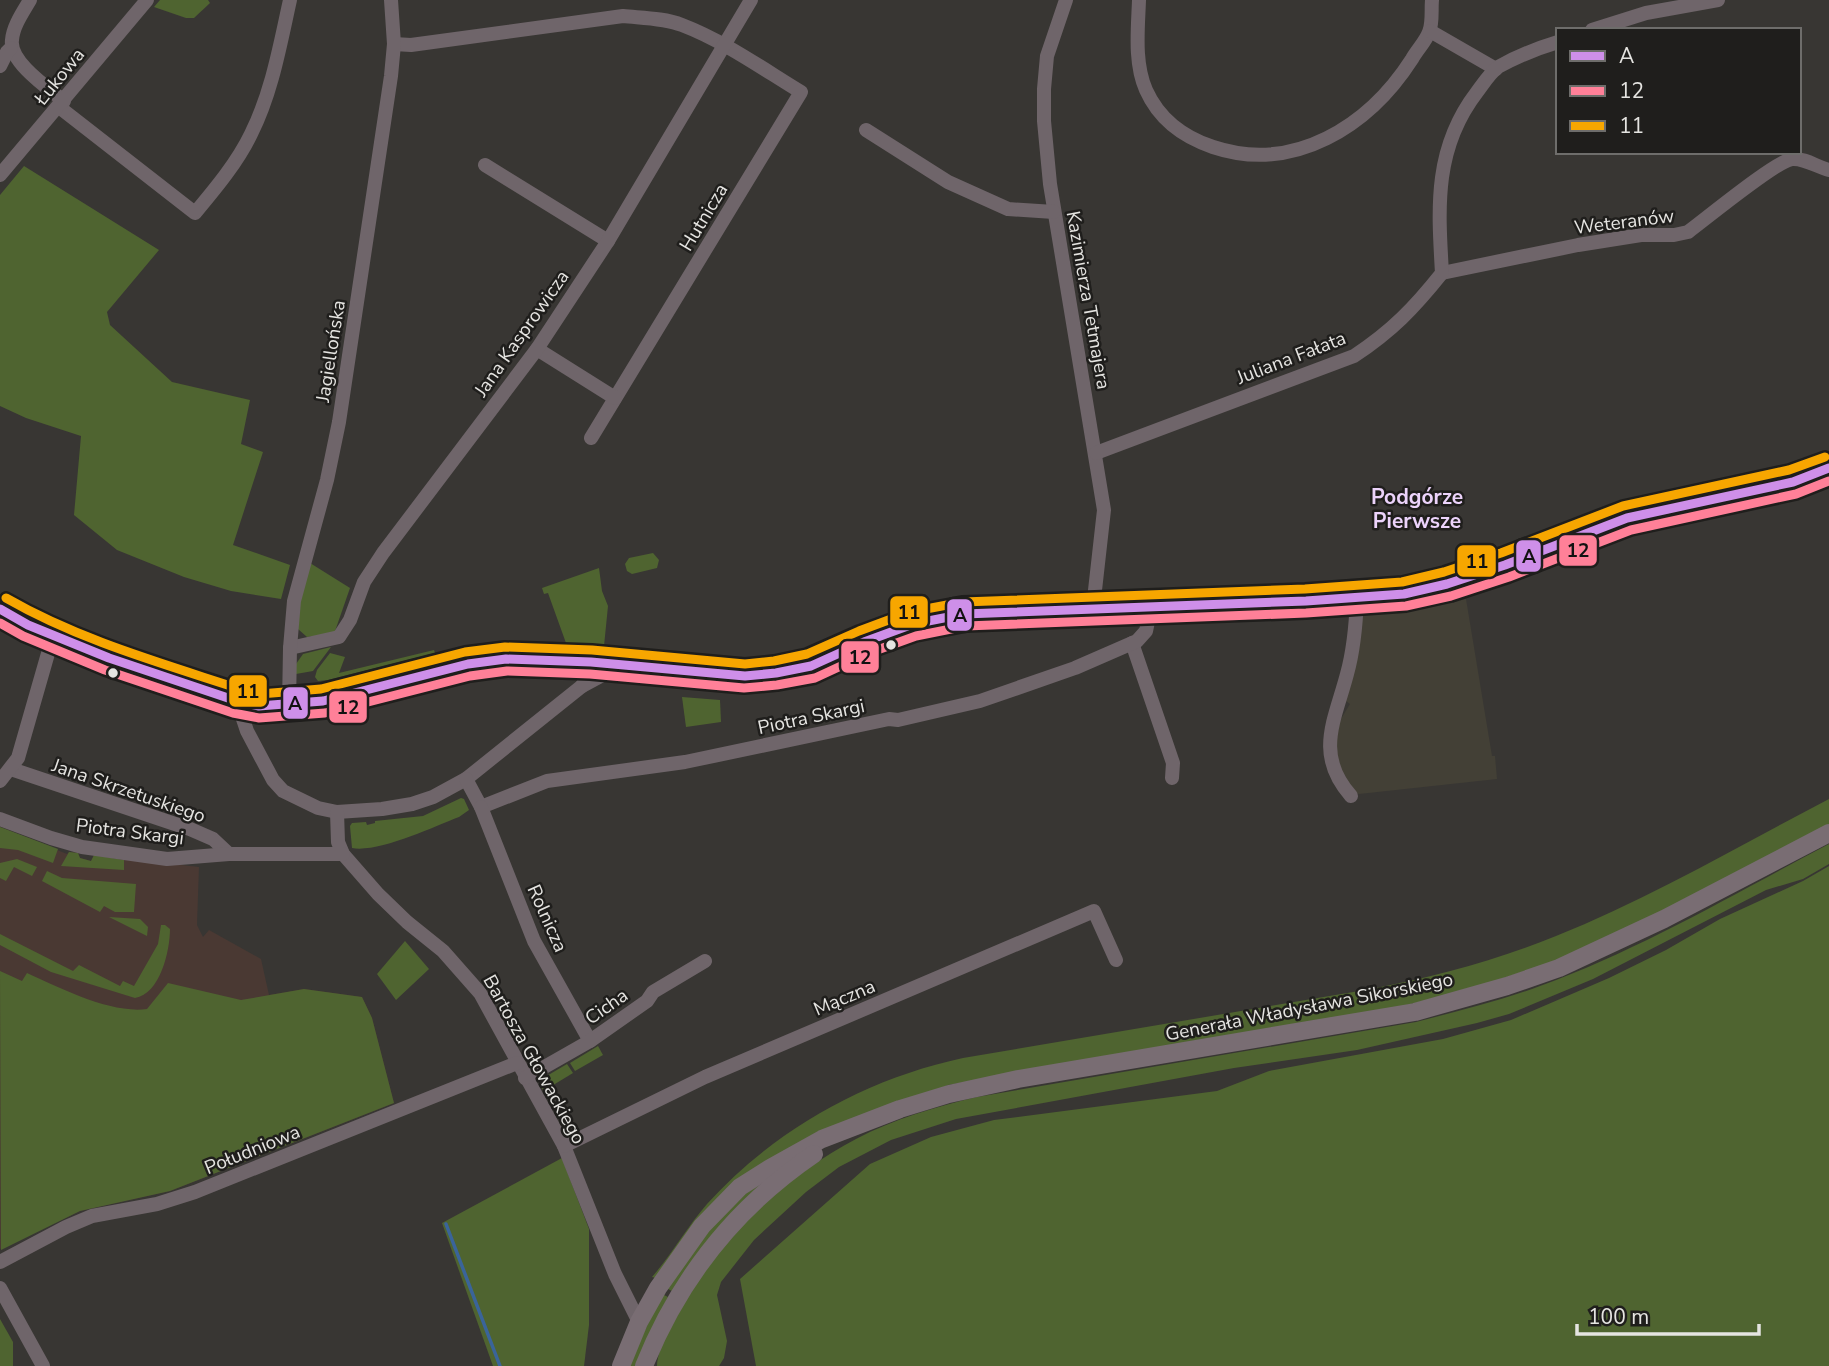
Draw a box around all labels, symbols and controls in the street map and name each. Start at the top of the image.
legend [1556,28,1801,154]
text: A [1619,42,1634,70]
street label: Łukowa [28,43,91,111]
text: 12 [1619,77,1644,105]
text: 11 [1619,112,1644,140]
street label: Hutnicza [674,179,734,256]
street label: Weteranów [1573,203,1676,241]
street label: Kazimierza Tetmajera [1060,209,1117,391]
street label: Jana Kasprowicza [468,265,575,403]
street label: Jagiellońska [310,298,352,405]
street label: Juliana Fałata [1232,325,1350,391]
district label: Podgórze Pierwsze [1371,483,1463,535]
line badge: 12 [1558,534,1598,567]
text: 12 [1567,538,1589,564]
line badge: A [1515,539,1542,573]
line badge: 11 [1456,544,1497,578]
text: A [1522,544,1537,570]
text: 11 [1466,549,1488,575]
line badge: 11 [889,595,929,629]
line badge: A [946,598,973,632]
text: 11 [898,600,920,626]
text: A [953,603,968,629]
unlabelled marker [884,638,898,652]
line badge: 12 [840,640,880,674]
text: 12 [849,645,871,671]
unlabelled marker [106,666,120,680]
line badge: 11 [228,674,268,708]
text: 11 [237,679,259,705]
line badge: A [282,686,309,720]
line badge: 12 [328,690,368,724]
text: A [288,691,303,717]
street label: Piotra Skargi [755,693,867,741]
text: 12 [337,695,359,721]
street label: Jana Skrzetuskiego [47,752,209,829]
street label: Piotra Skargi [74,812,185,852]
street label: Rolnicza [521,880,573,956]
street label: Generała Władysława Sikorskiego [1163,966,1455,1048]
street label: Bartosza Głowackiego [477,970,592,1149]
street label: Mączna [809,973,879,1023]
street label: Cicha [580,983,633,1031]
street label: Południowa [201,1119,304,1181]
scale bar [1577,1292,1759,1336]
text: 100 m [1588,1303,1649,1331]

